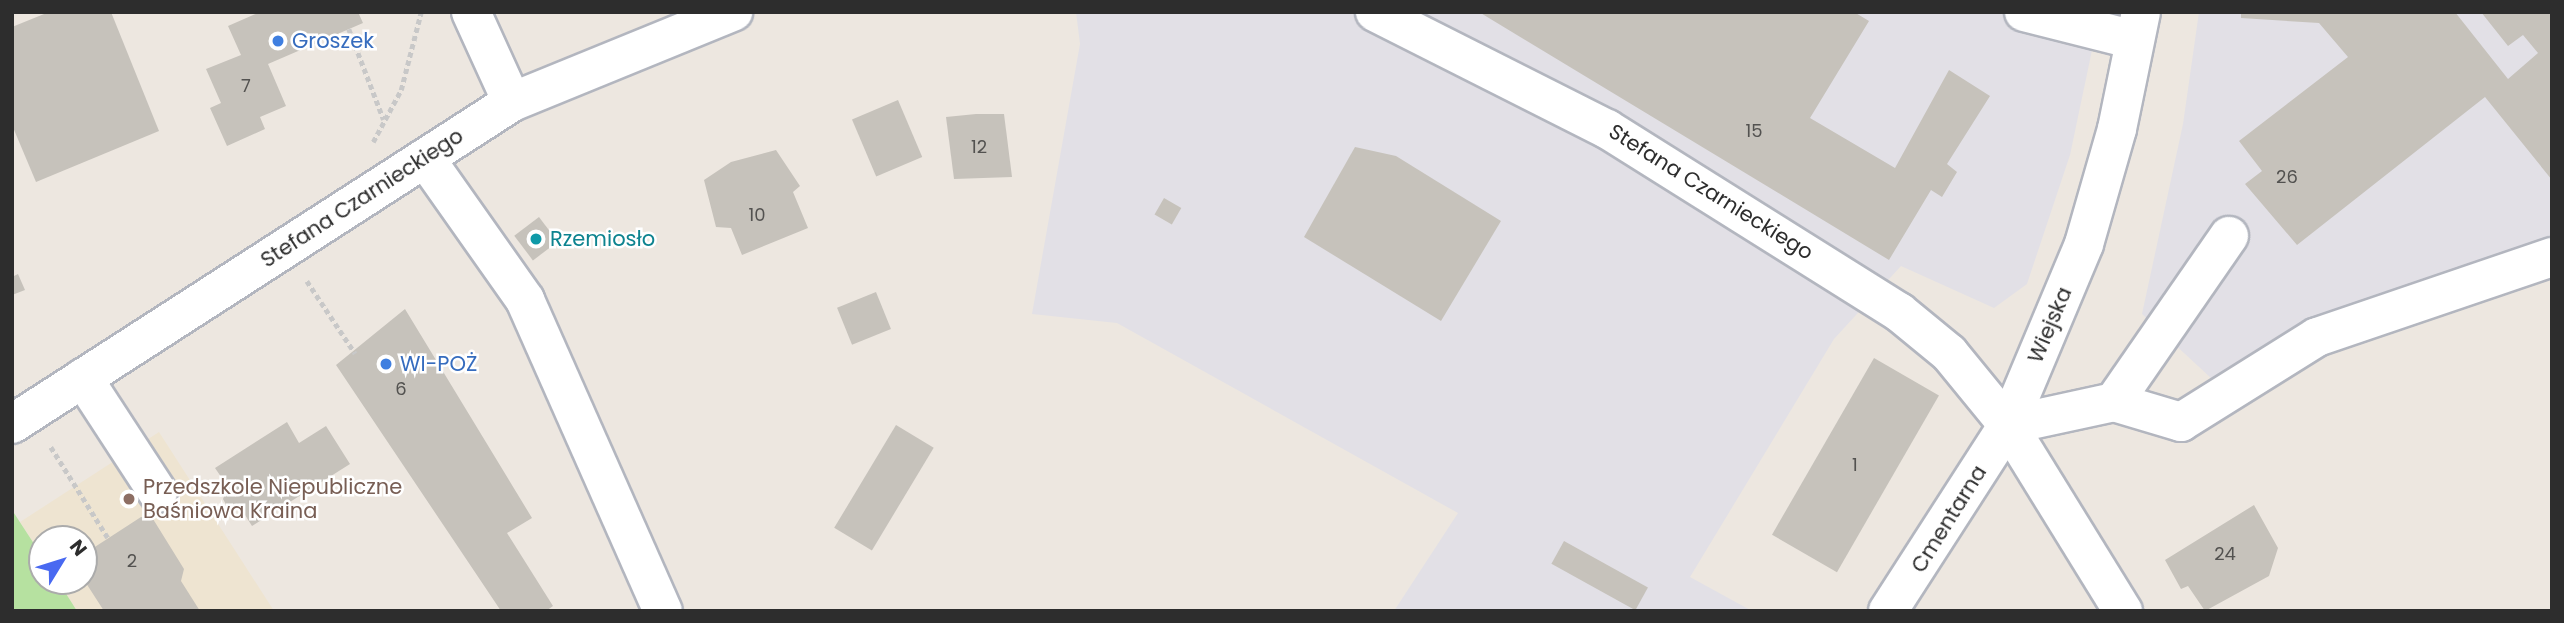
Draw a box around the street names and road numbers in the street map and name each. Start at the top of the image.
street label: Stefana Czarnieckiego [1604,119,1818,265]
street label: Stefana Czarnieckiego [256,123,468,273]
street label: Wiejska [2023,283,2077,367]
street label: Cmentarna [1906,461,1992,577]

